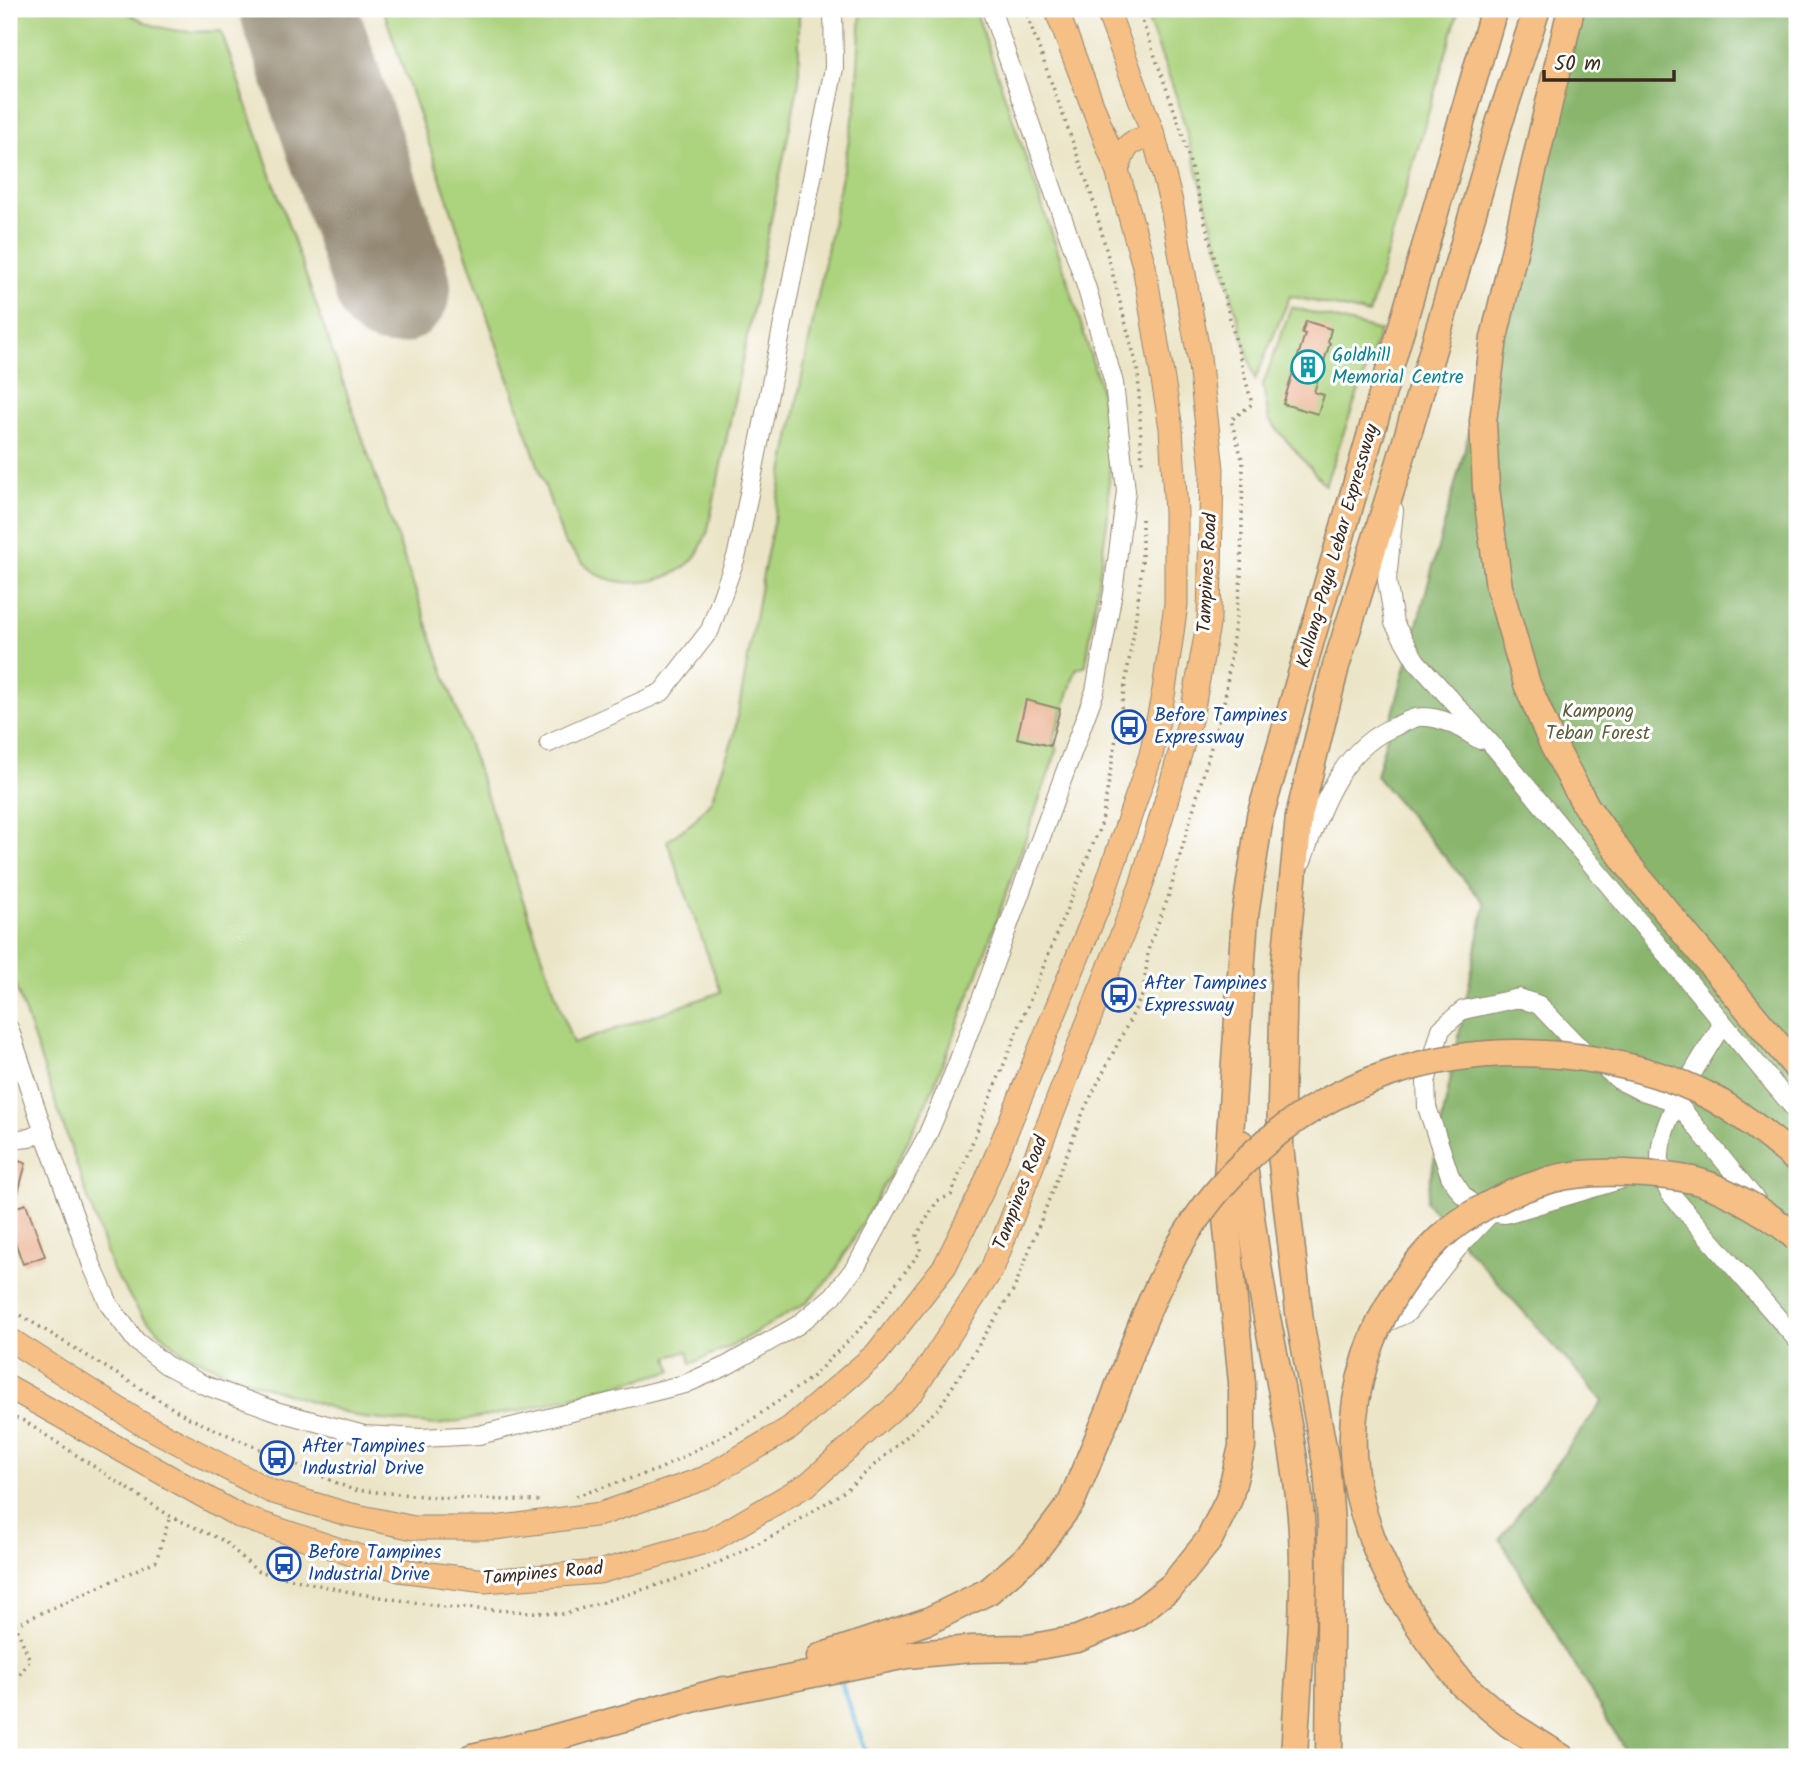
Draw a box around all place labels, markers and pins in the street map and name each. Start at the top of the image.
place label: Goldhill Memorial Centre [1332,341,1464,393]
building icon: Goldhill Memorial Centre [1289,348,1327,386]
place label: Before Tampines Expressway [1154,701,1287,753]
bus stop icon: Before Tampines Expressway [1110,708,1148,746]
place label: After Tampines Expressway [1144,969,1267,1021]
bus stop icon: After Tampines Expressway [1100,976,1138,1014]
place label: After Tampines Industrial Drive [302,1432,425,1484]
bus stop icon: After Tampines Industrial Drive [258,1439,296,1477]
place label: Before Tampines Industrial Drive [308,1538,441,1590]
bus stop icon: Before Tampines Industrial Drive [265,1545,303,1583]

